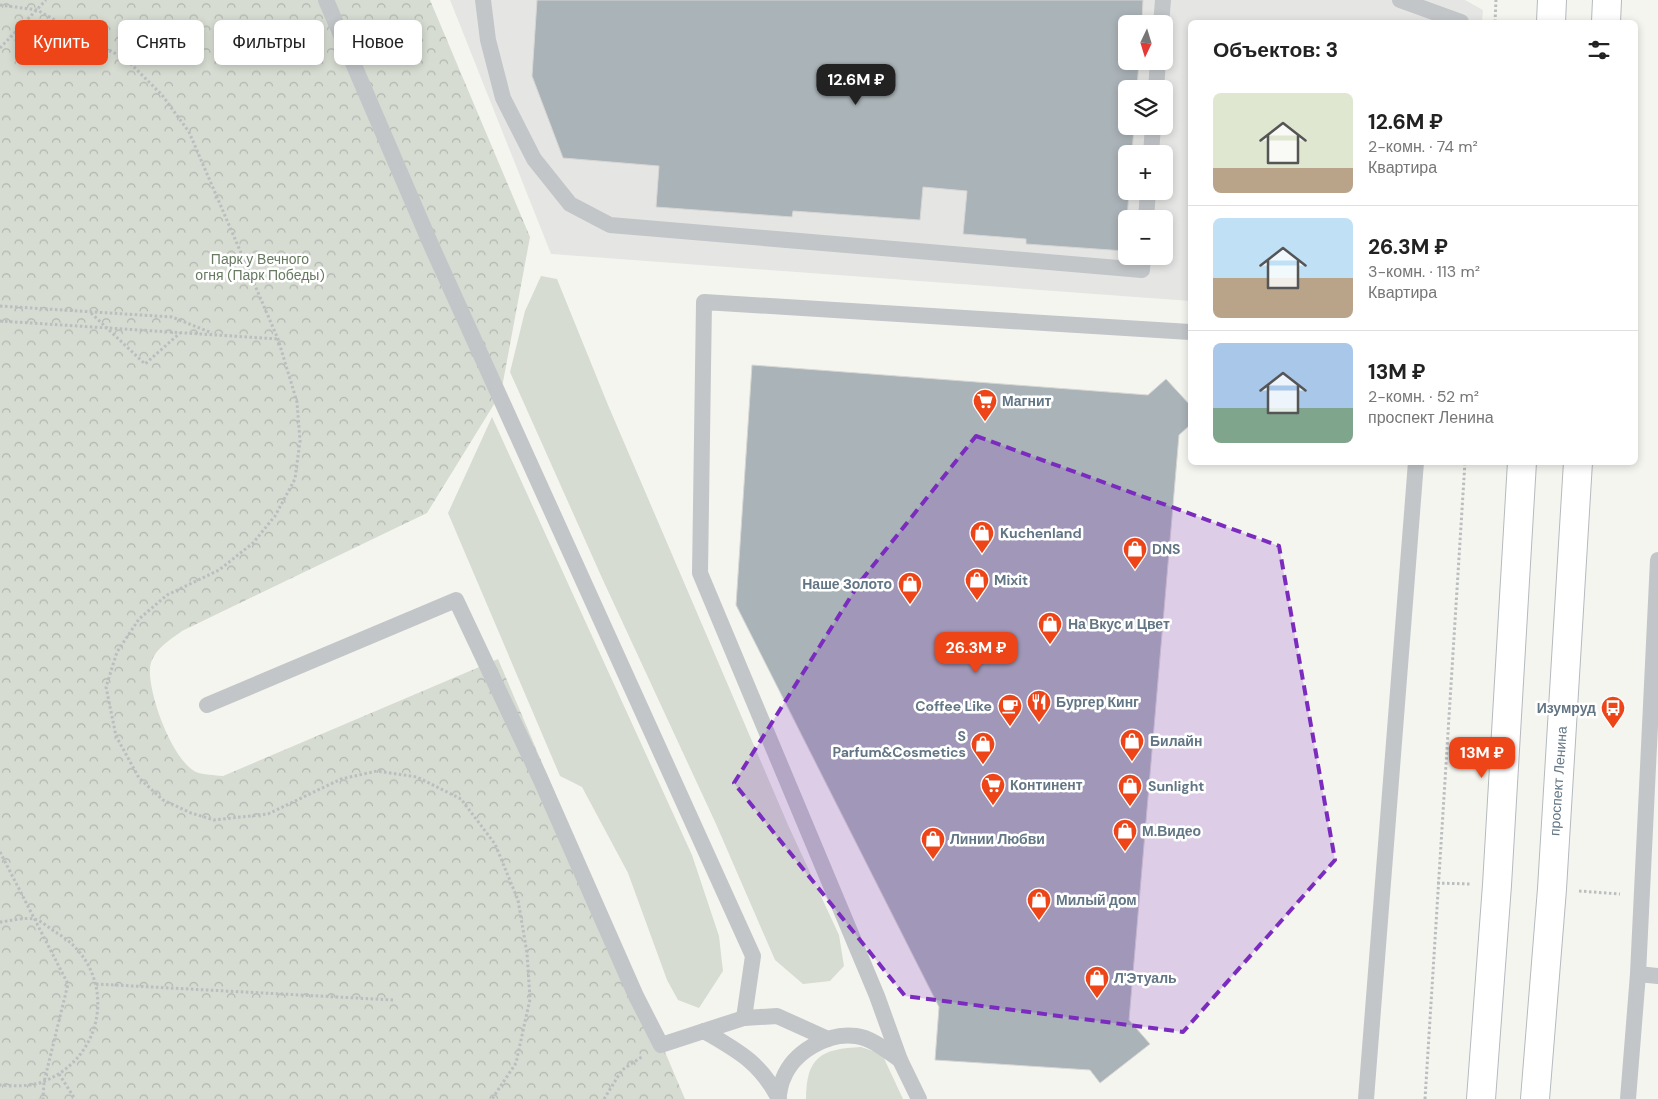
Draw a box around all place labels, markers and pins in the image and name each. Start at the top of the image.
pin: 12.6M ₽ [810,64,902,106]
supermarket icon: Магнит [972,388,998,422]
place label: Магнит [1002,392,1052,410]
shop icon: Kuchenland [969,520,995,554]
place label: Kuchenland [1000,524,1082,542]
shop icon: DNS [1122,536,1148,570]
place label: DNS [1152,540,1181,558]
shop icon: Mixit [964,567,990,601]
shop icon: Наше Золото [897,571,923,605]
place label: Mixit [994,571,1028,589]
place label: Наше Золото [802,575,892,593]
shop icon: На Вкус и Цвет [1037,611,1063,645]
place label: На Вкус и Цвет [1068,615,1170,633]
pin: 26.3M ₽ [930,632,1022,674]
restaurant icon: Бургер Кинг [1026,689,1052,723]
cafe icon: Coffee Like [997,693,1023,727]
place label: Бургер Кинг [1056,693,1139,711]
bus stop icon: Изумруд [1600,695,1626,729]
place label: Coffee Like [915,697,992,715]
place label: Изумруд [1537,699,1596,717]
place label: S Parfum&Cosmetics [833,727,966,761]
shop icon: Билайн [1119,728,1145,762]
shop icon: S Parfum&Cosmetics [970,731,996,765]
place label: Билайн [1150,732,1202,750]
pin: 13M ₽ [1447,736,1517,779]
supermarket icon: Континент [980,772,1006,806]
shop icon: Sunlight [1117,773,1143,807]
place label: Континент [1010,776,1083,794]
place label: Sunlight [1148,777,1204,795]
shop icon: М.Видео [1112,818,1138,852]
place label: М.Видео [1142,822,1201,840]
shop icon: Линии Любви [920,826,946,860]
place label: Линии Любви [950,830,1045,848]
shop icon: Милый дом [1026,887,1052,921]
place label: Милый дом [1056,891,1137,909]
shop icon: Л'Этуаль [1084,965,1110,999]
place label: Л'Этуаль [1114,969,1177,987]

